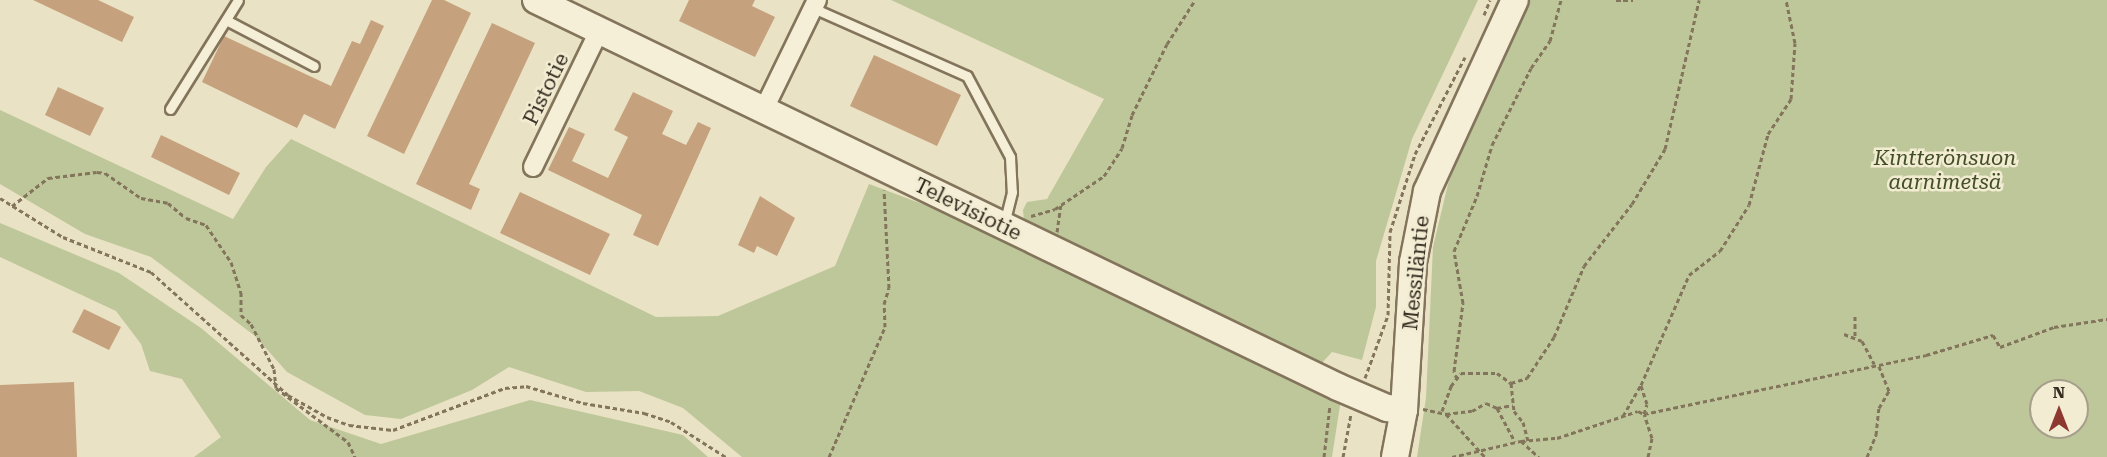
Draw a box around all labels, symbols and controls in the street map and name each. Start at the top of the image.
street label: Pistotie [518,49,574,129]
park label: Kintterönsuon aarnimetsä [1874,145,2016,195]
street label: Televisiotie [910,172,1026,246]
street label: Messiläntie [1397,214,1435,332]
north arrow [2029,379,2089,439]
text: N [2053,383,2065,402]

